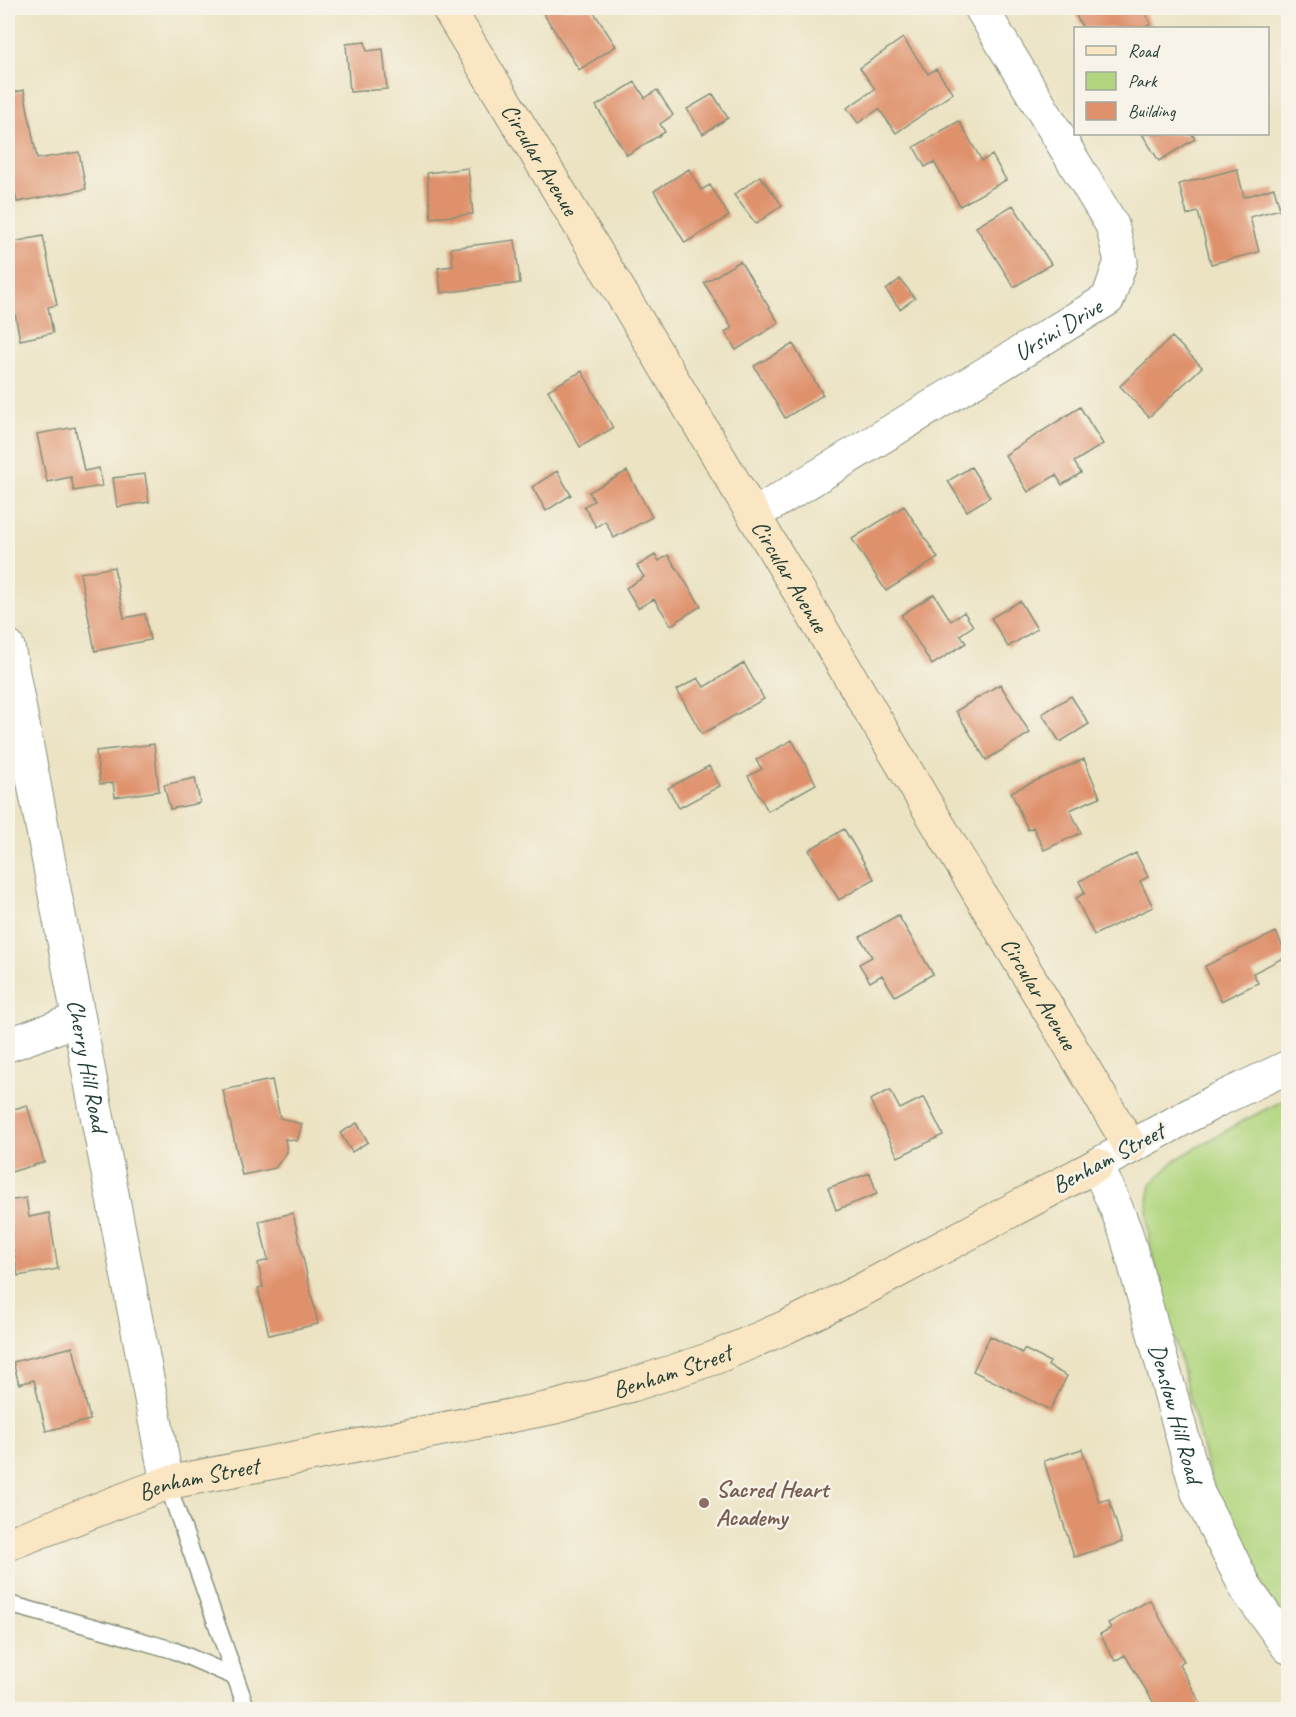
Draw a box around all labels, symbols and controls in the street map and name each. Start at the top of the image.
legend [1074,27,1269,135]
text: Road [1128,40,1161,62]
text: Park [1128,70,1158,92]
street label: Circular Avenue [494,98,586,223]
text: Building [1128,100,1177,122]
street label: Ursini Drive [1009,290,1109,368]
street label: Circular Avenue [745,514,836,639]
street label: Circular Avenue [994,932,1085,1057]
street label: Cherry Hill Road [60,997,116,1138]
street label: Benham Street [1047,1114,1172,1200]
street label: Benham Street [609,1336,739,1405]
street label: Denslow Hill Road [1142,1340,1210,1490]
street label: Benham Street [134,1450,264,1508]
place label: Sacred Heart Academy [716,1474,831,1532]
marker: Sacred Heart Academy [697,1496,711,1510]

